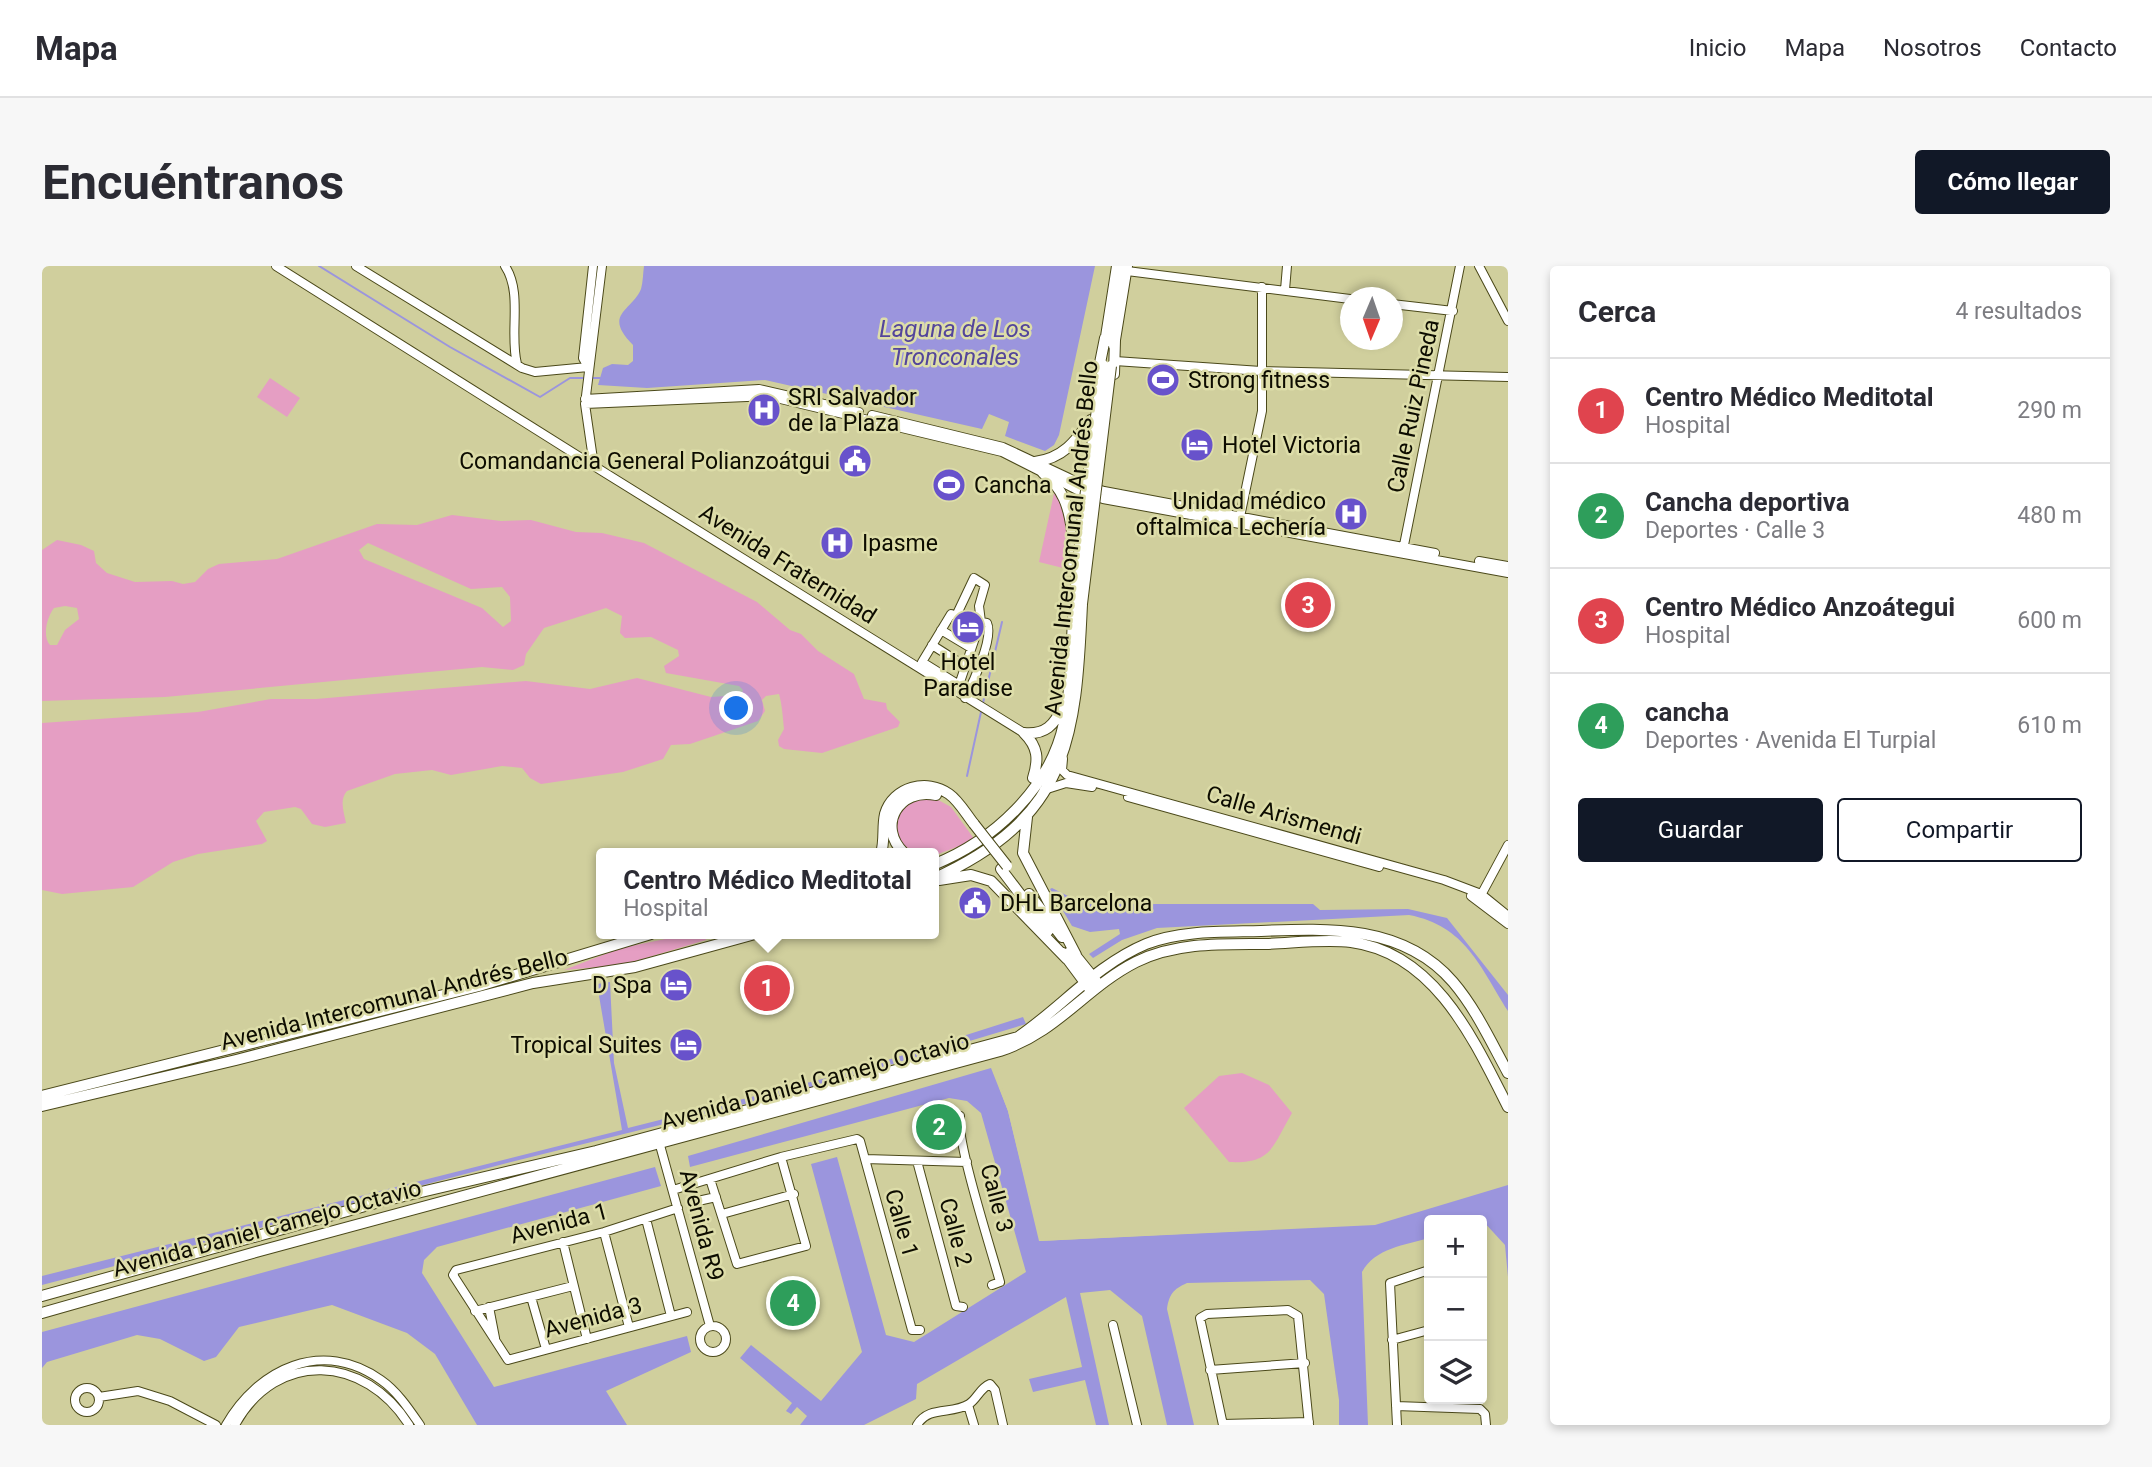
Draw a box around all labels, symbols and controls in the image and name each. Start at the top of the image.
text: Mapa [35,29,118,68]
text: Inicio [1689,34,1746,62]
text: Mapa [1784,34,1845,62]
text: Nosotros [1883,34,1982,62]
text: Contacto [2020,34,2117,62]
button: Cómo llegar [1915,150,2110,214]
text: Encuéntranos [42,154,344,211]
north arrow [1340,287,1403,350]
text: Cerca [1578,294,1656,329]
text: 4 resultados [1955,298,2082,325]
water label: Laguna de Los Tronconales [879,315,1031,371]
street label: Calle Ruiz Pineda [1382,317,1445,495]
street label: Avenida Intercomunal Andrés Bello [1039,359,1104,717]
sports icon: Strong fitness [1144,361,1182,399]
place label: Strong fitness [1188,367,1330,394]
text: Centro Médico Meditotal [1645,382,1934,412]
place label: SRI Salvador de la Plaza [788,384,917,437]
hospital icon: SRI Salvador de la Plaza [745,391,783,429]
text: 1 [1594,397,1608,424]
text: 290 m [2017,397,2082,424]
text: Hospital [1645,412,1731,439]
hotel icon: Hotel Victoria [1178,426,1216,464]
place label: Hotel Victoria [1222,432,1361,459]
public building icon: Comandancia General Polianzoátgui [836,442,874,480]
place label: Comandancia General Polianzoátgui [459,448,830,475]
sports icon: Cancha [930,466,968,504]
place label: Cancha [974,472,1051,499]
text: Cancha deportiva [1645,487,1850,517]
place label: Unidad médico oftalmica Lechería [1136,488,1326,541]
hospital icon: Unidad médico oftalmica Lechería [1332,495,1370,533]
street label: Avenida Fraternidad [694,499,881,630]
text: 2 [1594,502,1608,529]
text: 480 m [2017,502,2082,529]
text: Deportes · Calle 3 [1645,517,1825,544]
hospital icon: Ipasme [818,524,856,562]
place label: Ipasme [862,530,938,557]
pin: 3 [1285,579,1331,631]
text: Centro Médico Anzoátegui [1645,592,1955,622]
text: 3 [1594,607,1608,634]
text: 600 m [2017,607,2082,634]
hotel icon: Hotel Paradise [949,608,987,646]
text: Hospital [1645,622,1731,649]
place label: Hotel Paradise [923,649,1013,702]
your location [719,691,753,725]
text: cancha [1645,697,1729,727]
text: 4 [1594,712,1608,739]
text: 610 m [2017,712,2082,739]
text: Deportes · Avenida El Turpial [1645,727,1936,754]
street label: Calle Arismendi [1203,780,1365,851]
button: Guardar [1578,798,1823,862]
button: Compartir [1837,798,2082,862]
popup [596,848,939,939]
text: Centro Médico Meditotal [623,865,912,895]
public building icon: DHL Barcelona [956,884,994,922]
place label: DHL Barcelona [1000,890,1152,917]
text: Hospital [623,895,709,922]
street label: Avenida Intercomunal Andrés Bello [218,943,570,1056]
pin: 1 [744,962,790,1014]
hotel icon: D Spa [657,966,695,1004]
place label: D Spa [592,972,652,999]
hotel icon: Tropical Suites [667,1026,705,1064]
street label: Avenida Daniel Camejo Octavio [658,1027,972,1136]
place label: Tropical Suites [511,1032,662,1059]
pin: 2 [916,1101,962,1153]
street label: Calle 3 [974,1161,1019,1235]
street label: Avenida R9 [674,1166,729,1284]
street label: Avenida Daniel Camejo Octavio [110,1174,424,1283]
street label: Calle 1 [879,1186,924,1260]
street label: Calle 2 [933,1195,978,1269]
street label: Avenida 1 [507,1197,611,1249]
map controls [1424,1215,1487,1404]
button: + [1424,1215,1487,1278]
pin: 4 [770,1277,816,1329]
button: − [1424,1278,1487,1341]
street label: Avenida 3 [541,1291,645,1343]
button: layers [1424,1341,1487,1404]

